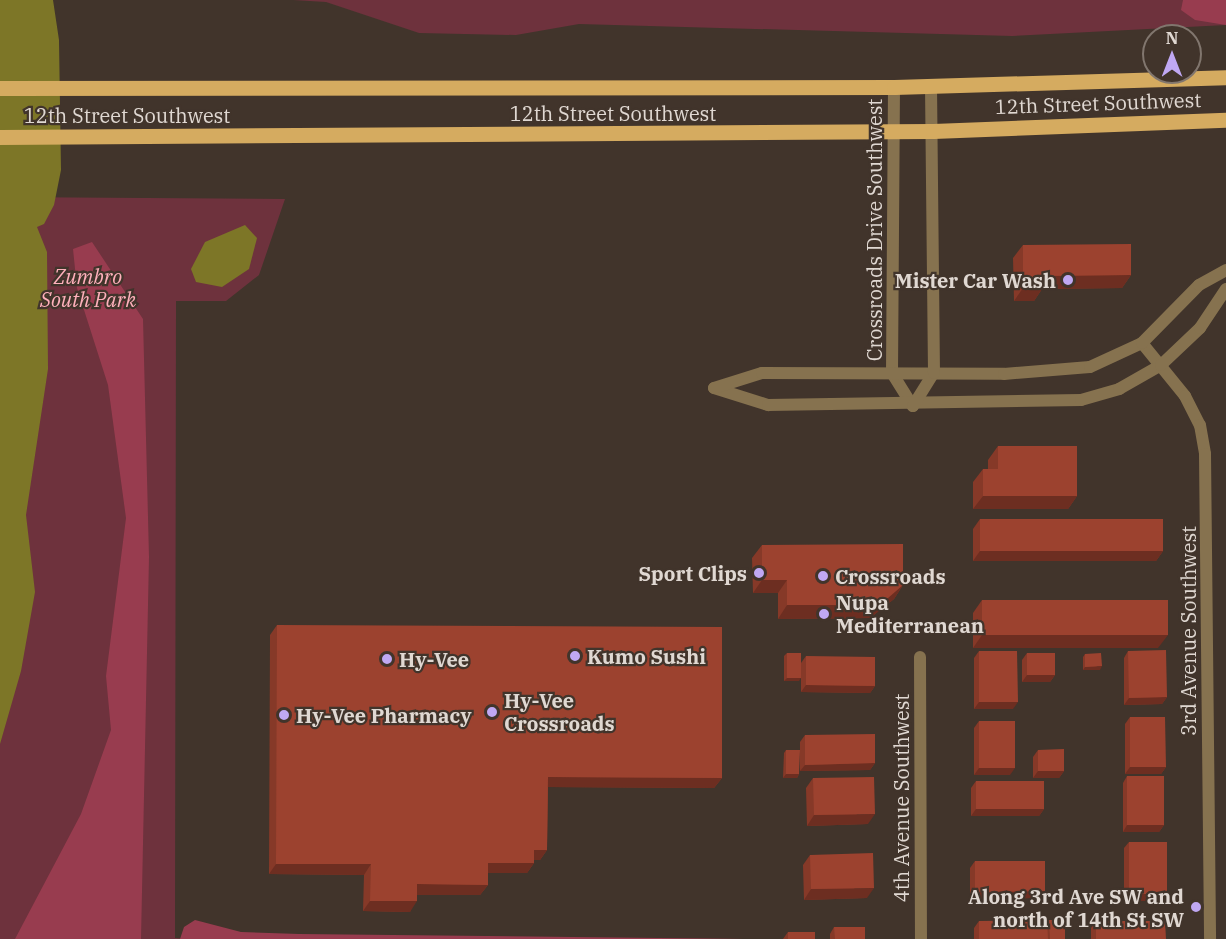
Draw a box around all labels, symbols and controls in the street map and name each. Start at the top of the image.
north arrow [1142,24,1202,84]
text: N [1166,28,1178,48]
street label: 12th Street Southwest [994,87,1202,119]
street label: Crossroads Drive Southwest [862,99,886,361]
street label: 12th Street Southwest [510,101,716,125]
street label: 12th Street Southwest [24,103,230,127]
park label: Zumbro South Park [40,264,136,311]
place label: Mister Car Wash [895,268,1056,292]
marker: Mister Car Wash [1061,273,1075,287]
street label: 3rd Avenue Southwest [1176,526,1200,736]
place label: Sport Clips [639,561,747,585]
place label: Crossroads [835,564,946,588]
marker: Sport Clips [752,566,766,580]
marker: Crossroads [816,569,830,583]
place label: Nupa Mediterranean [836,590,984,637]
marker: Nupa Mediterranean [817,607,831,621]
place label: Kumo Sushi [587,644,706,668]
place label: Hy-Vee [399,647,469,671]
marker: Kumo Sushi [568,649,582,663]
marker: Hy-Vee [380,652,394,666]
place label: Hy-Vee Crossroads [504,688,615,735]
street label: 4th Avenue Southwest [889,694,913,902]
place label: Hy-Vee Pharmacy [296,703,472,727]
marker: Hy-Vee Crossroads [485,705,499,719]
marker: Hy-Vee Pharmacy [277,708,291,722]
place label: Along 3rd Ave SW and north of 14th St SW [968,884,1184,931]
marker: Along 3rd Ave SW and north of 14th St SW [1189,900,1203,914]

